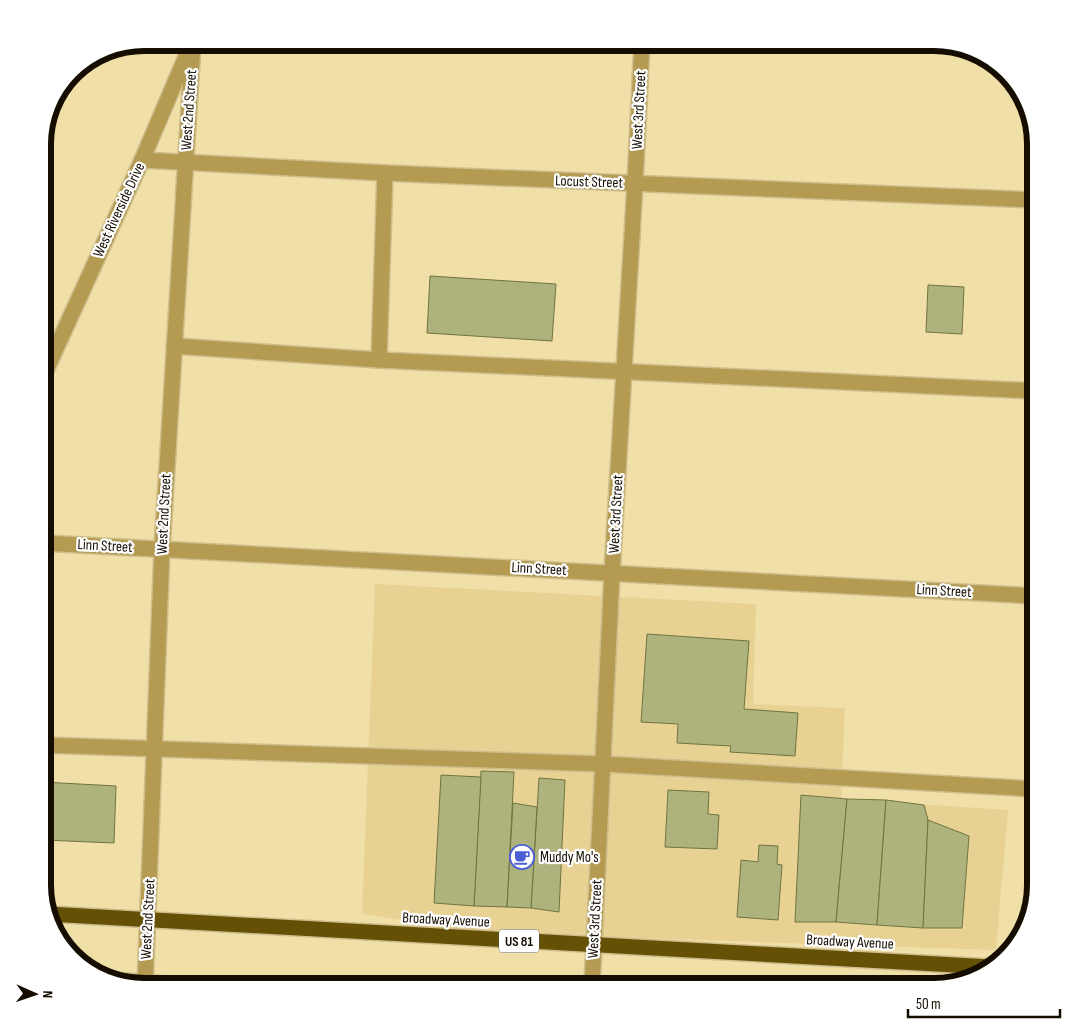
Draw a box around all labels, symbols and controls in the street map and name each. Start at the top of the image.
street label: West 2nd Street [177,69,201,151]
street label: West 3rd Street [627,70,651,150]
street label: West Riverside Drive [89,160,149,260]
street label: Locust Street [555,171,624,193]
street label: West 2nd Street [152,473,176,555]
street label: West 3rd Street [604,474,628,554]
street label: Linn Street [77,535,133,557]
street label: Linn Street [511,558,567,580]
street label: Linn Street [916,580,972,602]
cafe icon: Muddy Mo's [509,844,535,870]
place label: Muddy Mo's [540,848,599,867]
street label: West 2nd Street [136,878,160,960]
street label: West 3rd Street [583,879,607,959]
street label: Broadway Avenue [402,908,490,932]
road number: US 81 [499,929,539,952]
street label: Broadway Avenue [806,930,894,954]
north arrow [10,969,60,1019]
scale bar [908,986,1060,1018]
text: N [39,990,56,998]
text: 50 m [916,995,941,1014]

